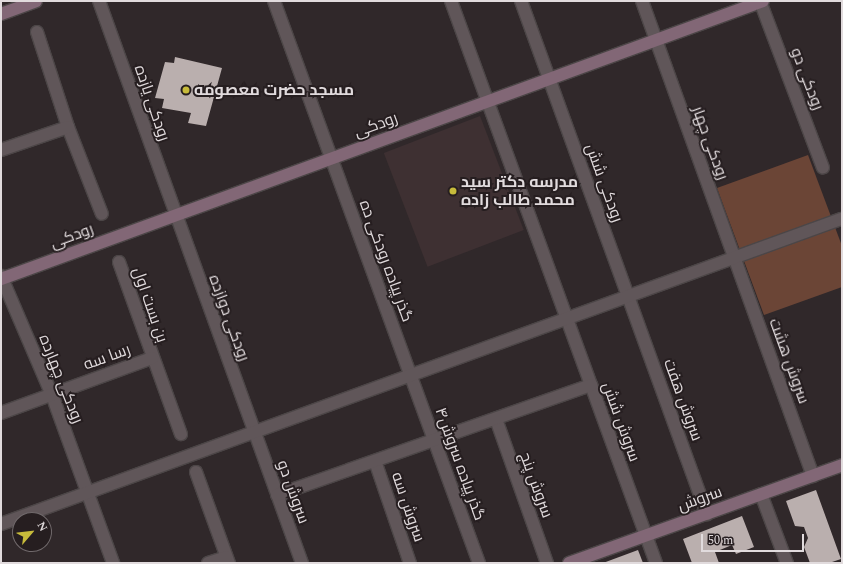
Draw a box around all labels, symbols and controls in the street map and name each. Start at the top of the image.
street label: رودکی دو [786,45,828,113]
street label: رودکی یازده [130,62,174,144]
place label: مسجد حضرت معصومه [194,80,354,100]
marker: مسجد حضرت معصومه [181,85,191,95]
street label: رودکی چهار [688,103,732,183]
street label: رودکی [352,108,400,142]
street label: رودکی شش [581,141,627,225]
place label: مدرسه دکتر سید محمد طالب زاده [461,172,578,210]
marker: مدرسه دکتر سید محمد طالب زاده [448,186,458,196]
street label: گذر پیاده رودکی ده [355,197,417,325]
street label: رودکی [48,219,96,253]
street label: بن بست اول [128,265,172,345]
street label: رودکی دوازده [204,272,254,364]
street label: سروش هشت [765,316,813,406]
street label: رودکی چهارده [34,332,88,426]
street label: رسا سه [81,340,133,374]
street label: سروش هفت [659,356,707,444]
street label: سروش شش [598,380,644,464]
street label: گذر پیاده سروش۴ [431,405,489,523]
street label: سروش پنج [515,449,557,521]
street label: سروش دو [273,458,313,526]
street label: سروش سه [387,470,429,544]
street label: سروش [675,482,725,516]
north arrow [12,512,52,552]
text: N [33,519,52,535]
scale bar [703,526,806,552]
text: 50 m [708,531,733,550]

